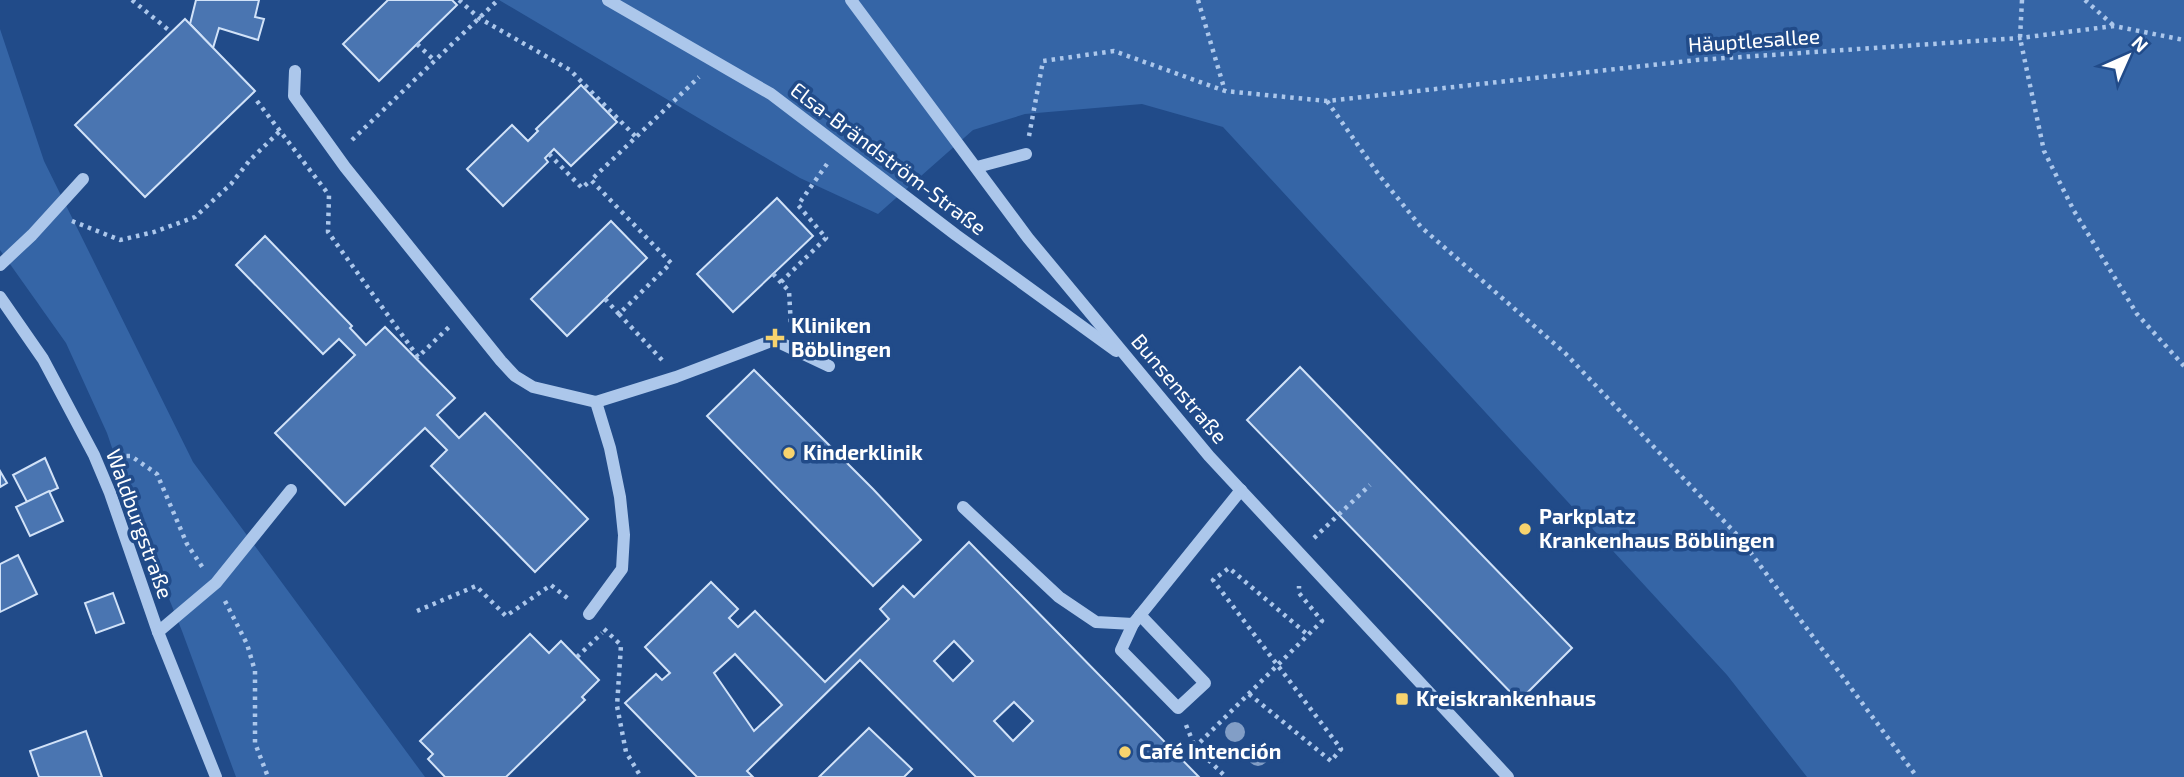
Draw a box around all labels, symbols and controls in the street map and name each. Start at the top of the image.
north arrow [2093,21,2163,91]
street label: Häuptlesallee [1687,22,1821,57]
text: N [2127,31,2153,57]
street label: Elsa-Brändström-Straße [786,76,992,239]
place label: Kliniken Böblingen [791,312,891,361]
marker: Kliniken Böblingen [765,328,785,348]
street label: Bunsenstraße [1127,328,1233,448]
place label: Kinderklinik [803,439,923,464]
street label: Waldburgstraße [102,445,179,602]
marker: Kinderklinik [781,445,797,461]
place label: Parkplatz Krankenhaus Böblingen [1539,503,1775,552]
marker: Parkplatz Krankenhaus Böblingen [1517,521,1533,537]
place label: Kreiskrankenhaus [1416,685,1596,710]
marker: Kreiskrankenhaus [1394,691,1410,707]
place label: Café Intención [1139,738,1281,763]
marker: Café Intención [1117,744,1133,760]

